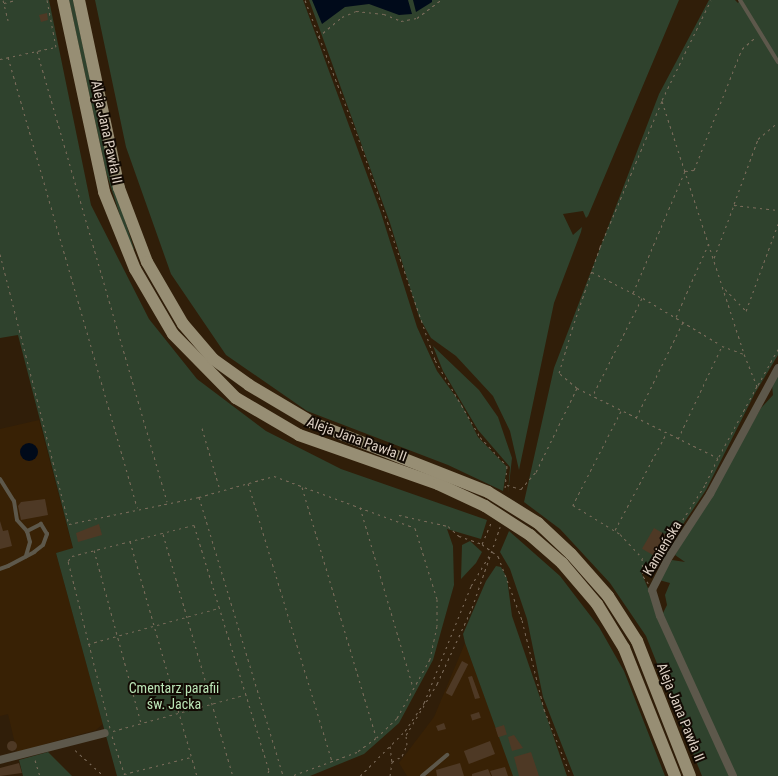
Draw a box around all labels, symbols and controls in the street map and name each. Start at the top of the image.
street label: Aleja Jana Pawła II [88,79,126,185]
street label: Aleja Jana Pawła II [305,413,409,465]
street label: Kamieńska [639,518,685,578]
street label: Aleja Jana Pawła II [654,660,708,764]
park label: Cmentarz parafii św. Jacka [129,680,219,712]

